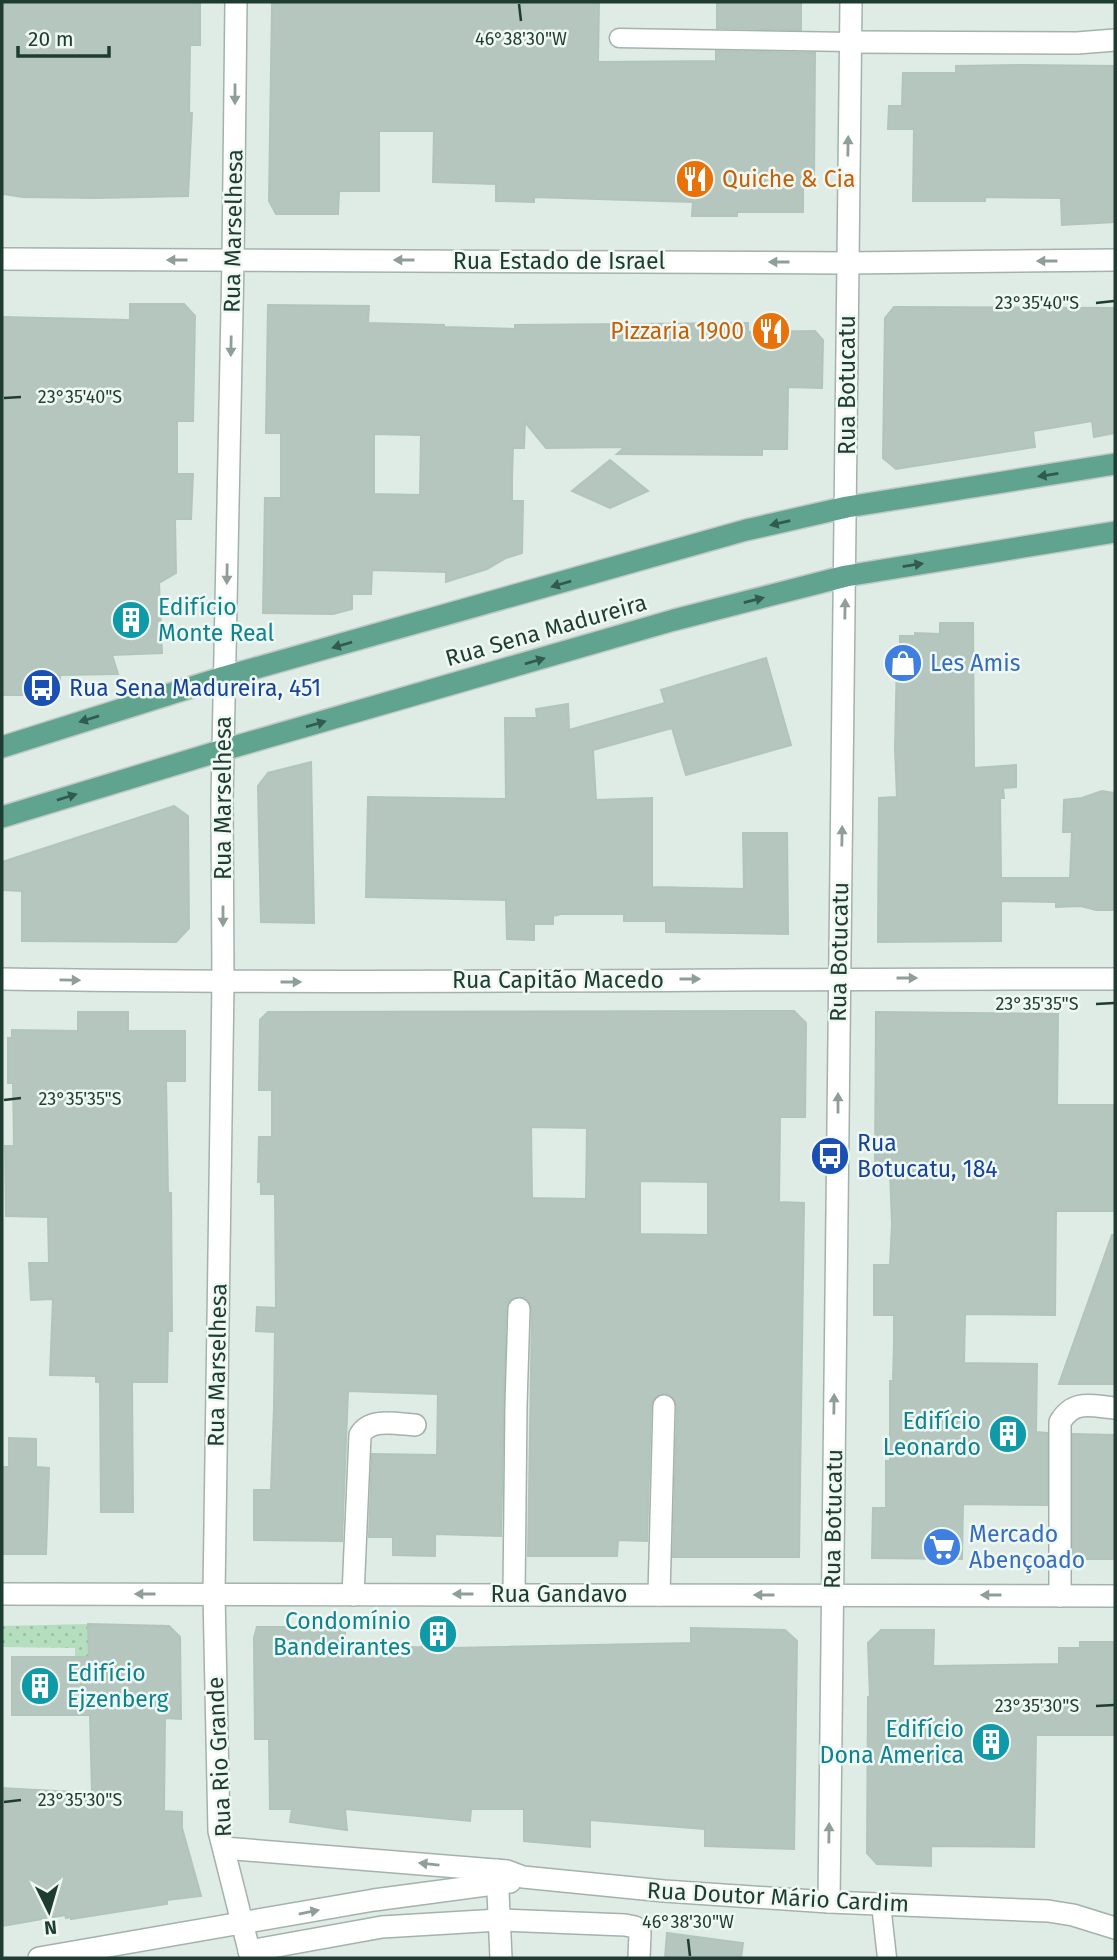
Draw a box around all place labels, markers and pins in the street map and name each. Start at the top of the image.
restaurant icon: Quiche & Cia [674,158,716,200]
place label: Quiche & Cia [722,165,856,193]
restaurant icon: Pizzaria 1900 [750,310,792,352]
place label: Pizzaria 1900 [610,317,744,345]
place label: Edifício Monte Real [158,593,275,647]
building icon: Edifício Monte Real [110,599,152,641]
shop icon: Les Amis [882,642,924,684]
place label: Les Amis [930,649,1020,677]
bus stop icon: Rua Sena Madureira, 451 [21,667,63,709]
place label: Rua Sena Madureira, 451 [69,674,321,702]
place label: Rua Botucatu, 184 [857,1129,998,1183]
bus stop icon: Rua Botucatu, 184 [809,1135,851,1177]
place label: Edifício Leonardo [883,1407,981,1461]
building icon: Edifício Leonardo [987,1413,1029,1455]
place label: Mercado Abençoado [969,1520,1085,1574]
supermarket icon: Mercado Abençoado [921,1526,963,1568]
place label: Condomínio Bandeirantes [273,1607,411,1661]
building icon: Condomínio Bandeirantes [417,1613,459,1655]
place label: Edifício Ejzenberg [67,1659,168,1713]
building icon: Edifício Ejzenberg [19,1665,61,1707]
place label: Edifício Dona America [820,1715,964,1769]
building icon: Edifício Dona America [970,1721,1012,1763]

